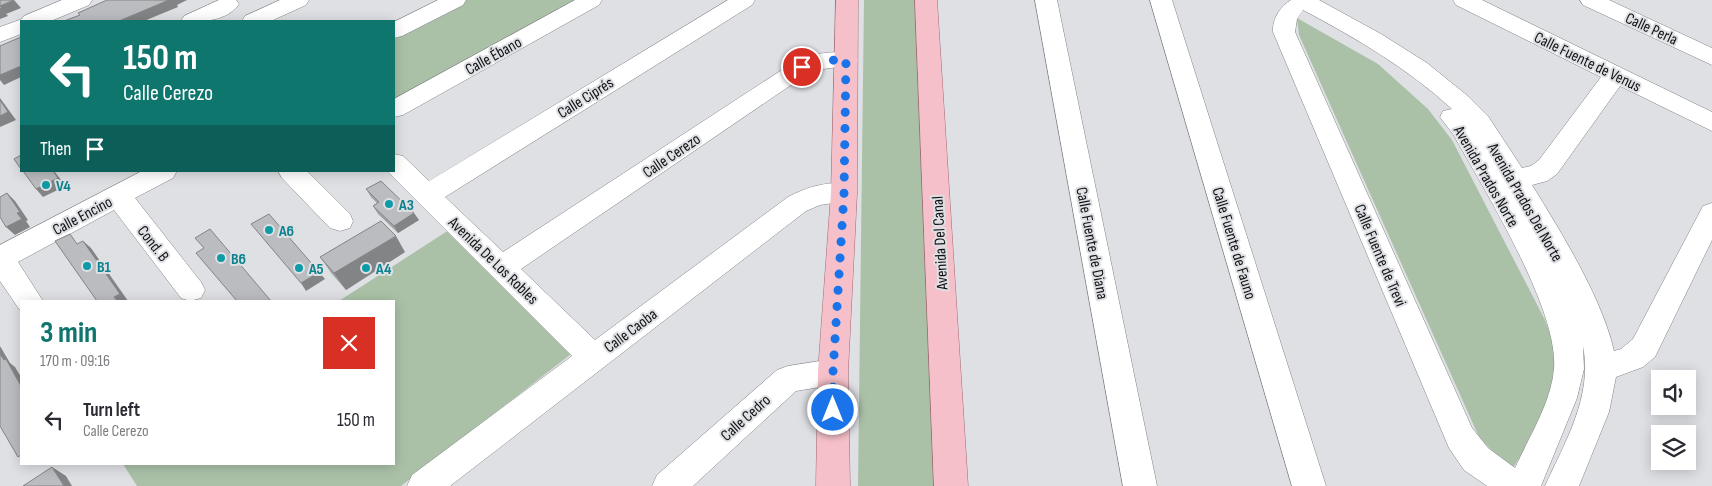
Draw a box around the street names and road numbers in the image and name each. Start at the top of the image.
street label: Calle Perla [1622,9,1681,50]
street label: Calle Fuente de Venus [1531,28,1644,97]
street label: Calle Ébano [462,33,525,80]
street label: Calle Ciprés [554,74,618,123]
street label: Avenida Prados Norte [1448,122,1522,231]
street label: Calle Cerezo [639,130,704,182]
street label: Avenida Prados Del Norte [1483,139,1566,265]
street label: Calle Fuente de Diana [1071,185,1112,301]
street label: Calle Fuente de Fauno [1207,185,1260,302]
street label: Calle Encino [50,193,116,240]
street label: Avenida Del Canal [929,196,952,291]
street label: Calle Fuente de Trevi [1350,202,1410,310]
street label: Avenida De Los Robles [443,213,542,309]
street label: Cond. B [133,222,173,266]
street label: Calle Caoba [601,305,661,357]
street label: Calle Cedro [717,391,775,445]

